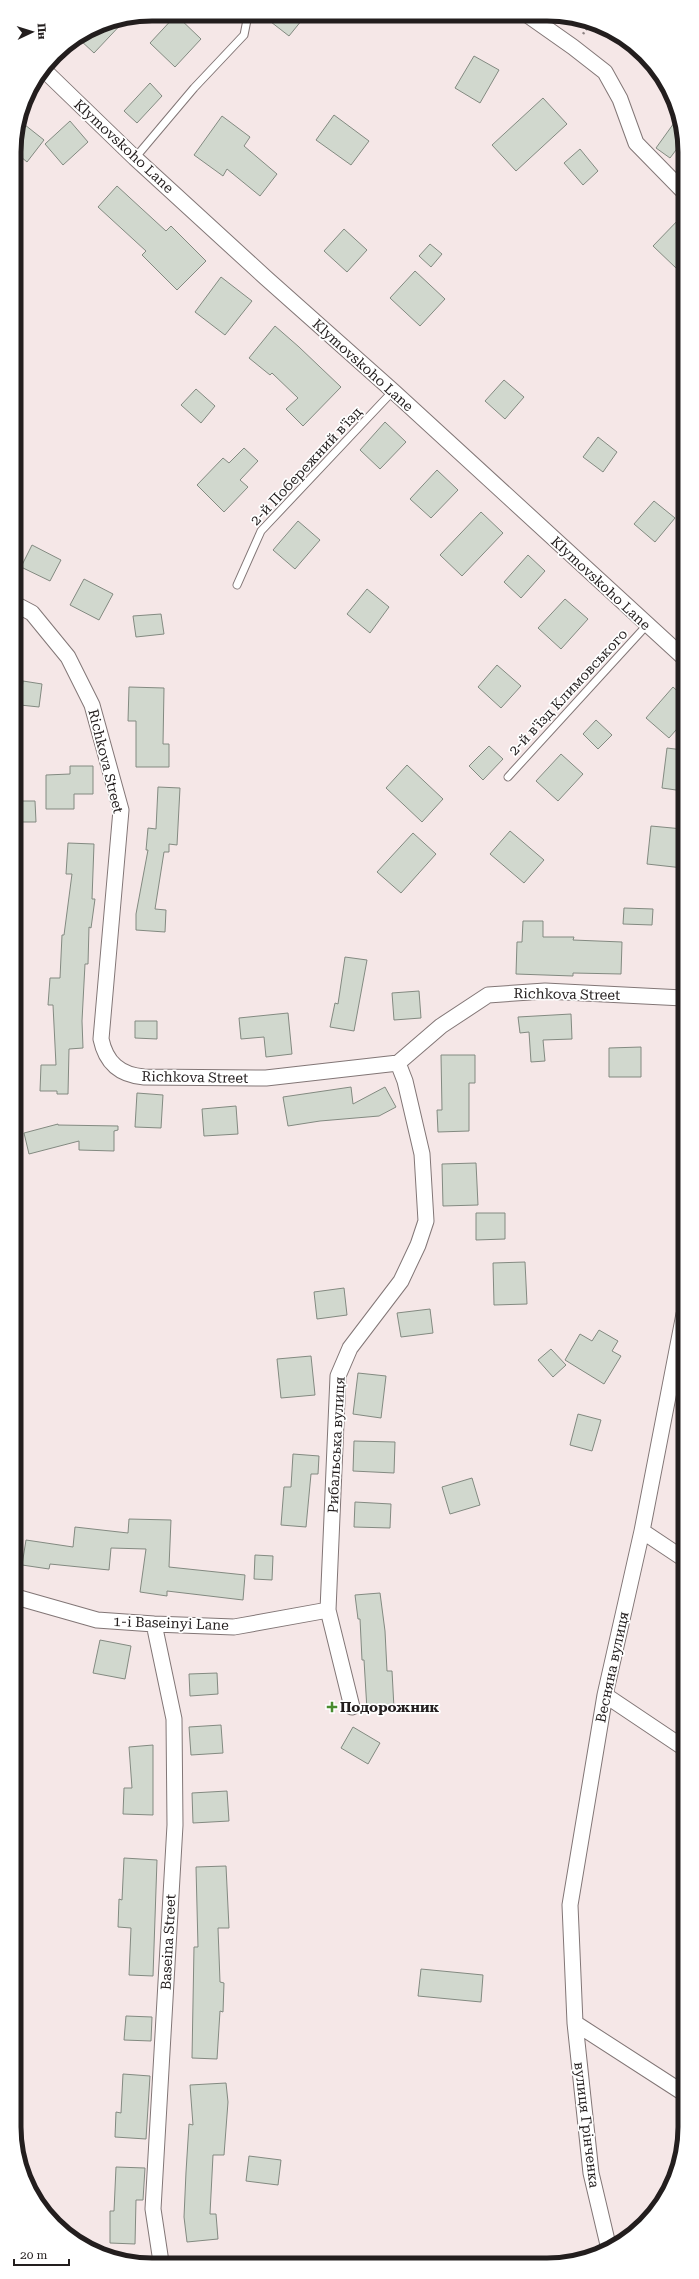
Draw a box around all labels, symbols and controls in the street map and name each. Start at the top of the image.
north arrow [12,12,52,52]
text: Пн [34,23,49,41]
street label: Klymovskoho Lane [71,96,177,196]
street label: Klymovskoho Lane [309,316,417,415]
street label: 2-й Побережний в'їзд [247,404,365,528]
street label: Klymovskoho Lane [548,533,654,633]
street label: 2-й в'їзд Климовського [505,626,631,758]
street label: Richkova Street [85,707,127,815]
street label: Richkova Street [513,985,621,1003]
street label: Richkova Street [141,1068,249,1086]
street label: Рибальська вулиця [324,1376,348,1514]
street label: Весняна вулиця [592,1610,632,1724]
street label: 1-i Baseinyi Lane [113,1613,230,1633]
place label: Подорожник [340,1699,440,1715]
marker: Подорожник [327,1702,337,1712]
street label: Baseina Street [158,1894,178,1990]
street label: вулиця Грінченка [571,2061,603,2189]
scale bar [14,2241,69,2267]
text: 20 m [20,2248,47,2262]

